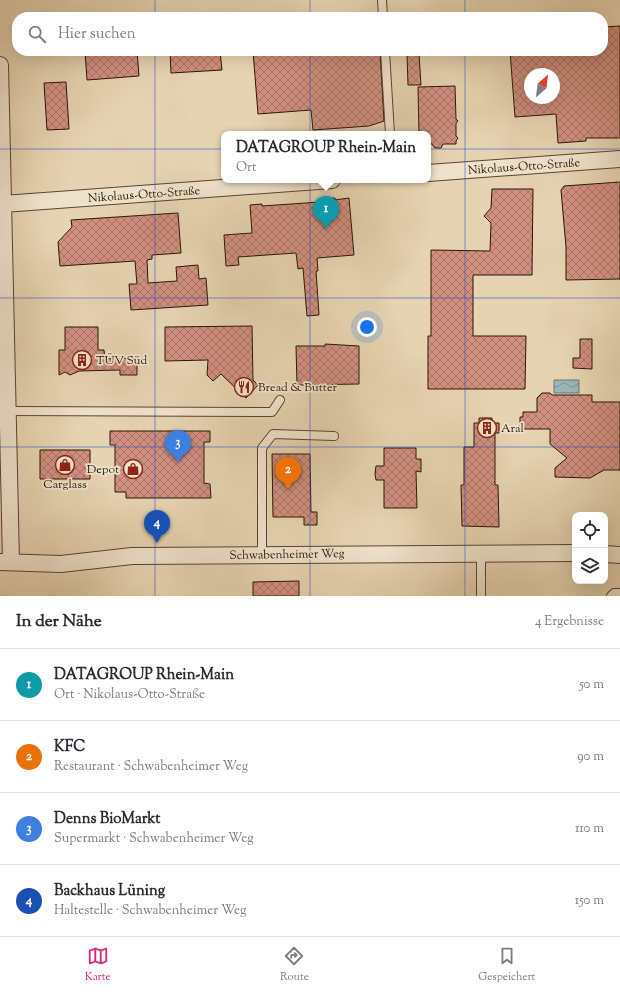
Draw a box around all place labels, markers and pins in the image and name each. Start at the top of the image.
pin: 1 [313,196,339,229]
building icon: TÜV Süd [71,349,93,371]
place label: TÜV Süd [96,352,148,370]
restaurant icon: Bread & Butter [233,376,255,398]
place label: Bread & Butter [258,379,338,397]
building icon: Aral [476,417,498,439]
place label: Aral [501,420,525,438]
pin: 3 [165,430,191,463]
shop icon: Carglass [54,454,76,476]
pin: 2 [275,457,301,490]
shop icon: Depot [122,458,144,480]
place label: Depot [87,461,119,479]
place label: Carglass [43,476,87,494]
pin: 4 [144,510,170,543]

